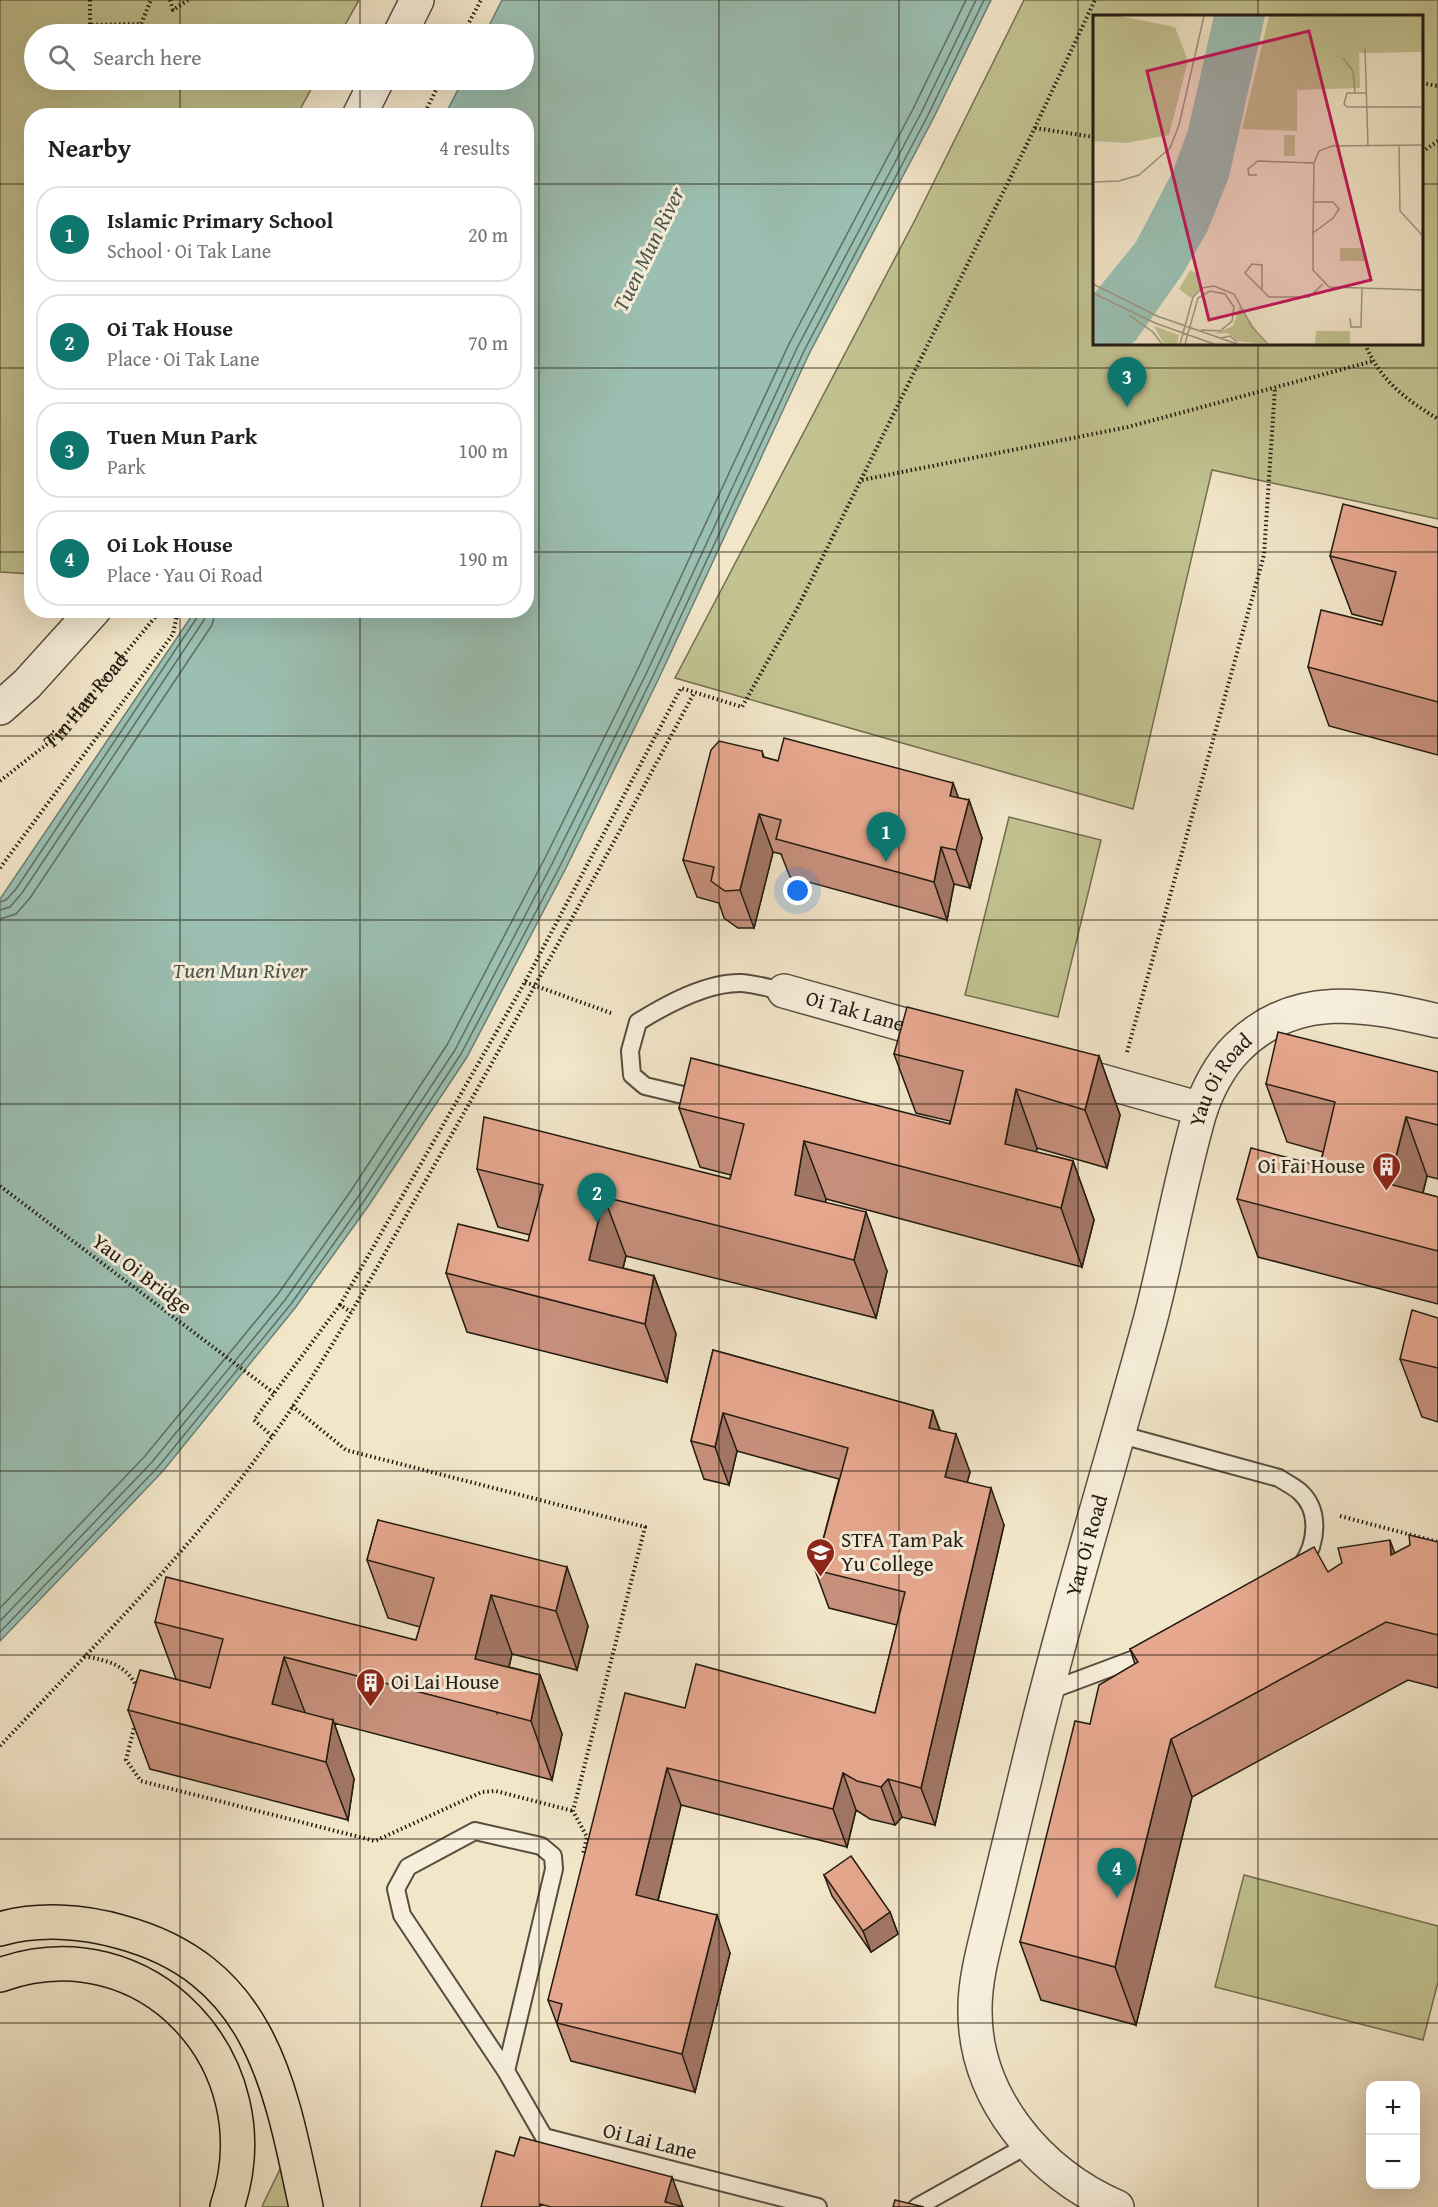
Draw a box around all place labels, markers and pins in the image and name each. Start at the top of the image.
pin: 3 [1108,358,1146,407]
pin: 1 [866,812,906,862]
place label: Oi Fai House [1258,1150,1365,1181]
building icon: Oi Fai House [1370,1150,1402,1192]
pin: 2 [578,1174,616,1223]
place label: STFA Tam Pak Yu College [841,1524,964,1579]
school or university icon: STFA Tam Pak Yu College [804,1536,836,1578]
building icon: Oi Lai House [354,1666,386,1708]
place label: Oi Lai House [391,1666,499,1697]
pin: 4 [1098,1848,1136,1898]

